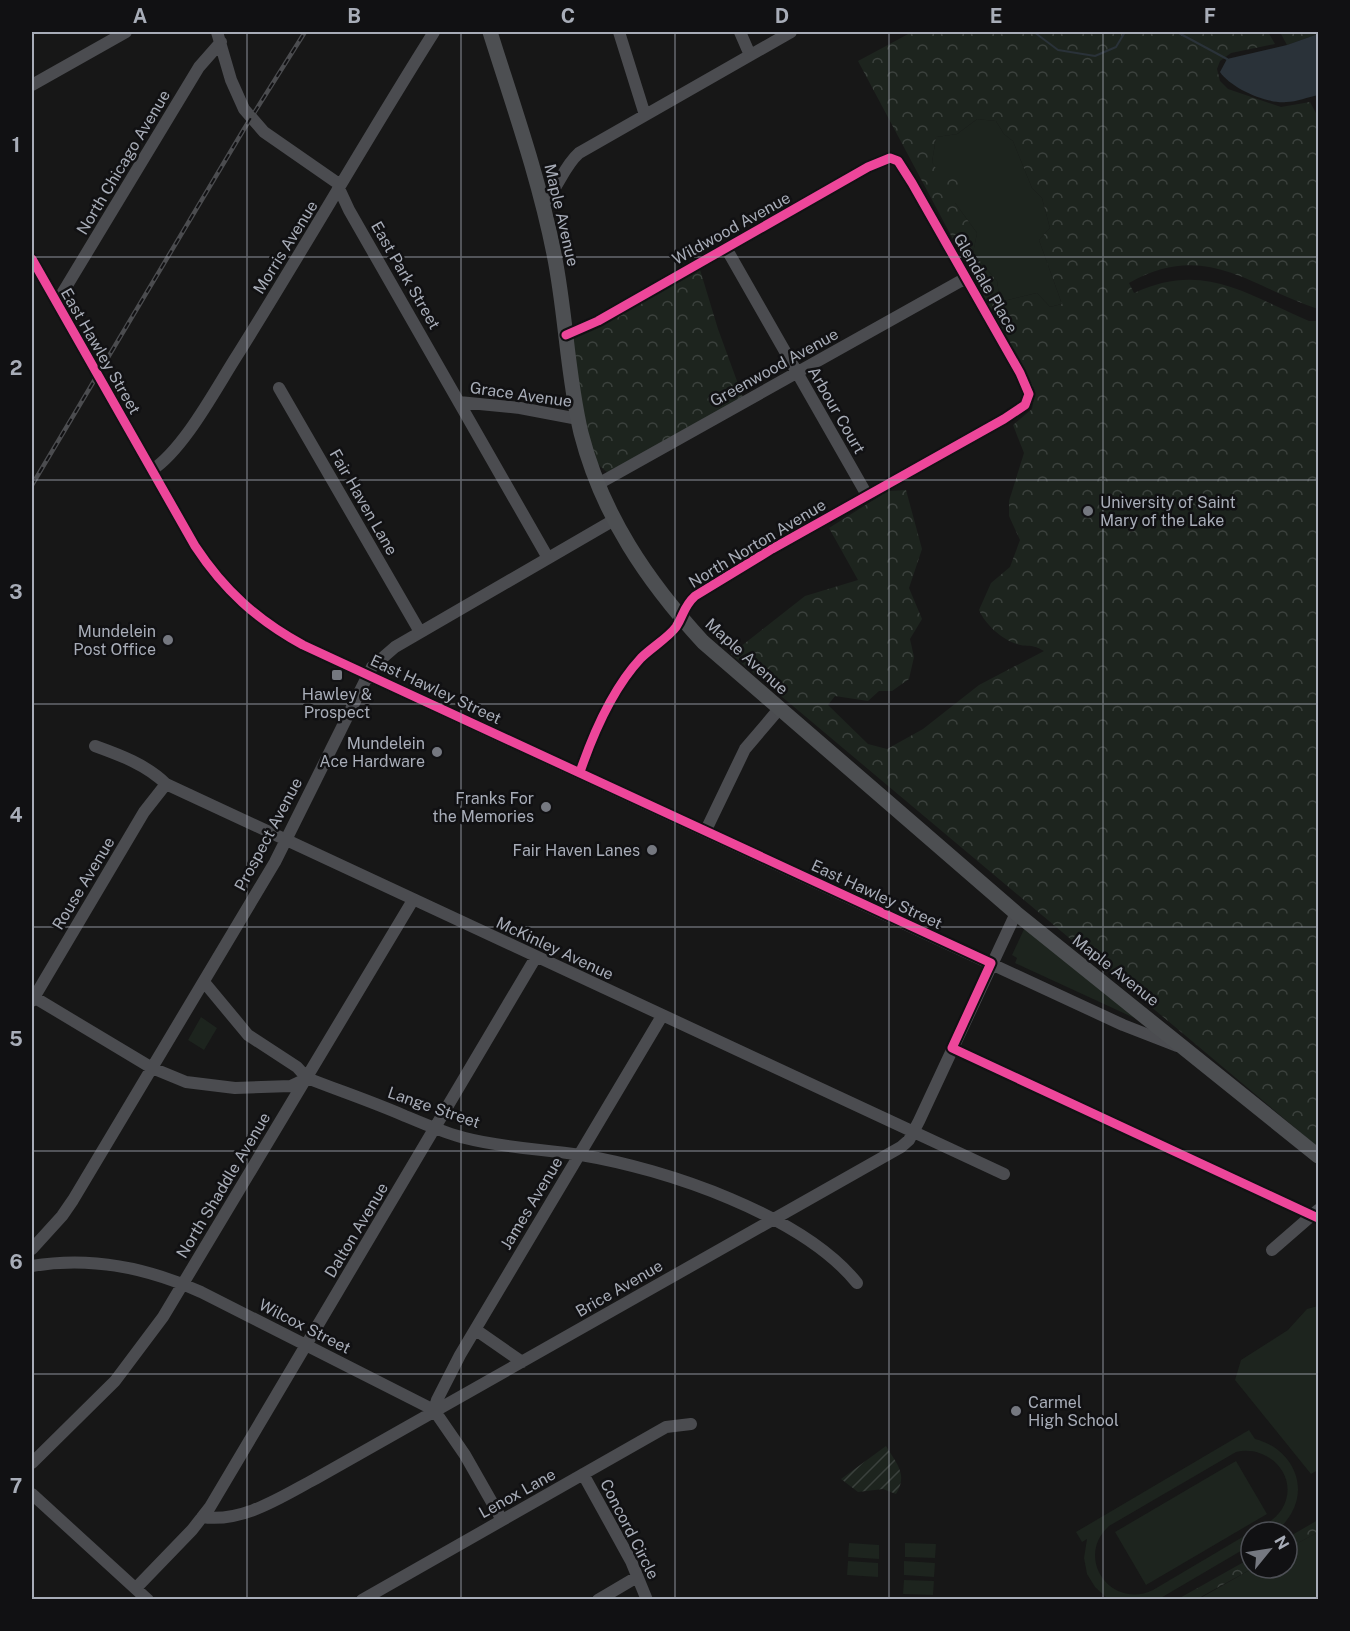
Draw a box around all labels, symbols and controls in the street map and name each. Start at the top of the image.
text: A [133,4,147,28]
text: B [347,4,361,28]
text: C [561,4,575,28]
text: D [775,4,789,28]
text: E [990,4,1002,28]
text: F [1204,4,1216,28]
street label: North Chicago Avenue [73,86,174,238]
text: 1 [12,133,20,157]
street label: Maple Avenue [540,162,583,268]
street label: Wildwood Avenue [669,188,794,269]
street label: Morris Avenue [249,197,322,297]
street label: East Park Street [367,218,444,333]
street label: Glendale Place [949,230,1022,336]
street label: East Hawley Street [57,285,144,418]
street label: Greenwood Avenue [707,324,842,411]
text: 2 [10,356,22,380]
street label: Arbour Court [804,363,869,457]
street label: Grace Avenue [469,378,573,411]
street label: Fair Haven Lane [325,446,402,559]
place label: University of Saint Mary of the Lake [1100,493,1236,530]
street label: North Norton Avenue [685,495,829,592]
marker: University of Saint Mary of the Lake [1081,504,1095,518]
text: 3 [9,580,23,604]
street label: Maple Avenue [701,614,792,698]
place label: Mundelein Post Office [73,622,156,659]
marker: Mundelein Post Office [161,633,175,647]
street label: East Hawley Street [367,651,504,728]
marker: Hawley & Prospect [330,668,344,682]
place label: Hawley & Prospect [302,685,372,722]
place label: Mundelein Ace Hardware [319,734,425,771]
marker: Mundelein Ace Hardware [430,745,444,759]
street label: Prospect Avenue [231,774,306,894]
place label: Franks For the Memories [432,789,534,826]
marker: Franks For the Memories [539,800,553,814]
text: 4 [9,803,23,827]
street label: Rouse Avenue [48,833,119,933]
place label: Fair Haven Lanes [513,841,640,860]
marker: Fair Haven Lanes [645,843,659,857]
street label: East Hawley Street [808,856,945,933]
street label: McKinley Avenue [493,913,617,984]
street label: Maple Avenue [1069,931,1163,1010]
text: 5 [9,1027,23,1051]
street label: Lange Street [385,1083,482,1132]
street label: North Shaddle Avenue [172,1109,274,1262]
street label: James Avenue [496,1153,567,1253]
street label: Dalton Avenue [321,1179,392,1281]
text: 6 [9,1250,23,1274]
street label: Brice Avenue [572,1256,666,1321]
street label: Wilcox Street [256,1295,354,1358]
place label: Carmel High School [1028,1393,1119,1430]
marker: Carmel High School [1009,1404,1023,1418]
street label: Lenox Lane [476,1465,559,1522]
text: 7 [10,1474,22,1498]
street label: Concord Circle [596,1476,663,1582]
north arrow [1239,1520,1299,1580]
text: N [1270,1533,1293,1553]

